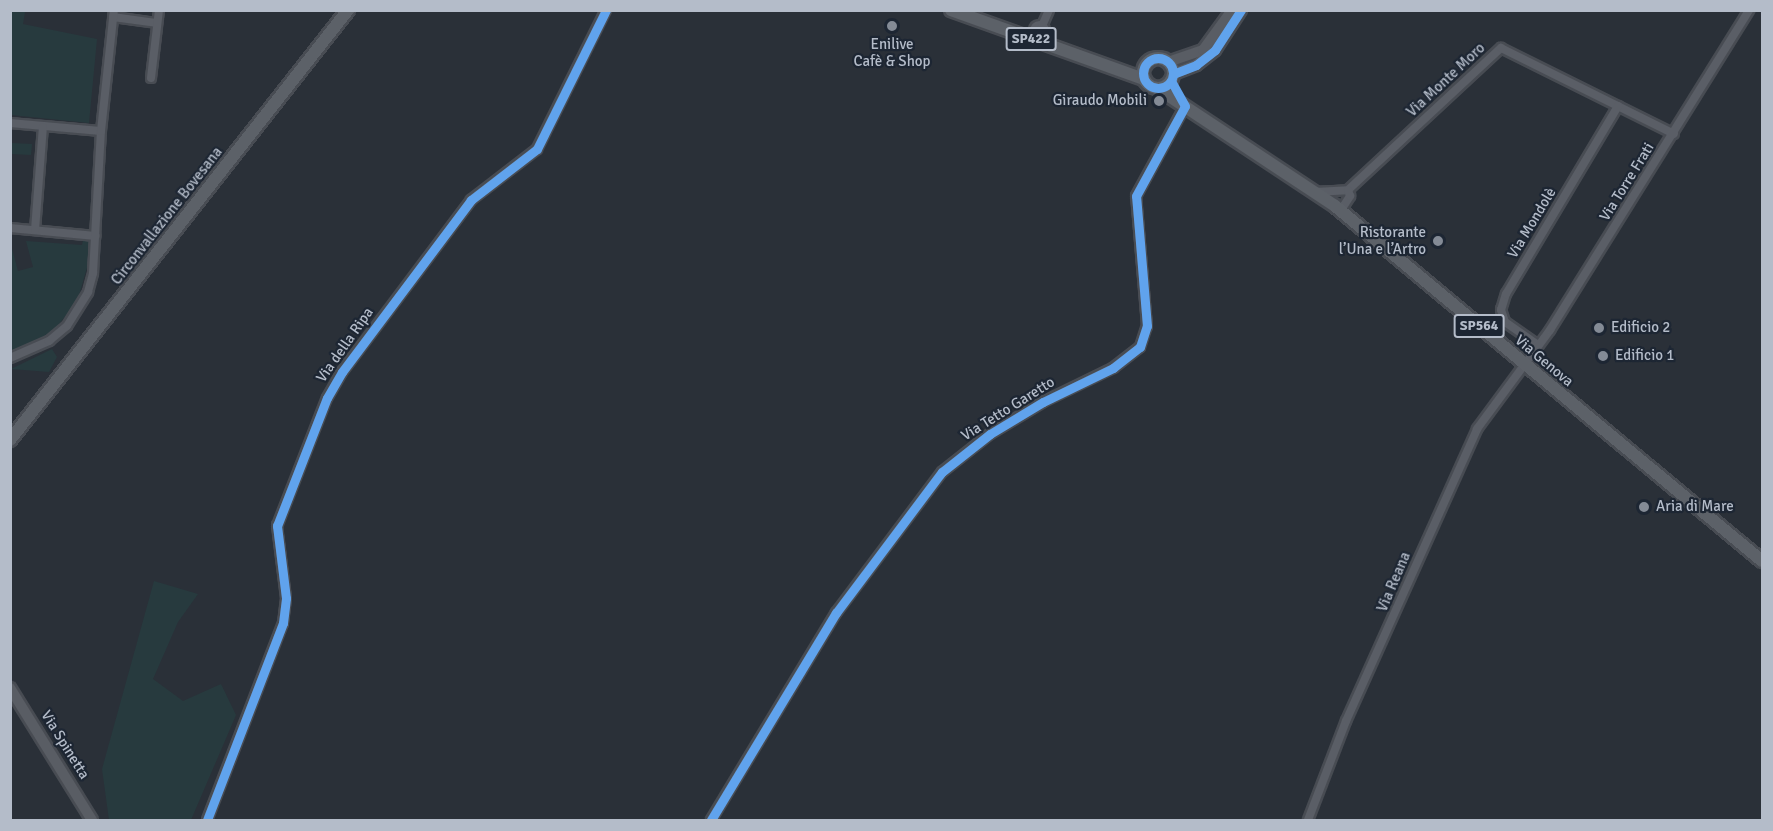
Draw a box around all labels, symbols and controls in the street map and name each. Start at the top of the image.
marker: Enilive Cafè & Shop [885,19,899,33]
road number: SP422 [1006,28,1056,50]
place label: Enilive Cafè & Shop [853,35,931,70]
street label: Via Monte Moro [1403,39,1489,121]
place label: Giraudo Mobili [1053,92,1147,110]
marker: Giraudo Mobili [1152,94,1166,108]
street label: Via Torre Frati [1596,140,1658,224]
street label: Circonvallazione Bovesana [108,143,226,289]
street label: Via Mondolè [1504,184,1560,262]
place label: Ristorante l’Una e l’Artro [1339,223,1426,258]
marker: Ristorante l’Una e l’Artro [1431,234,1445,248]
street label: Via della Ripa [313,304,377,386]
road number: SP564 [1454,315,1504,337]
place label: Edificio 2 [1611,319,1670,337]
marker: Edificio 2 [1592,321,1606,335]
street label: Via Genova [1511,331,1577,391]
place label: Edificio 1 [1615,347,1674,365]
marker: Edificio 1 [1596,349,1610,363]
street label: Via Tetto Garetto [958,373,1058,445]
place label: Aria di Mare [1656,498,1734,516]
marker: Aria di Mare [1637,500,1651,514]
street label: Via Reana [1373,549,1415,615]
street label: Via Spinetta [37,707,93,783]

